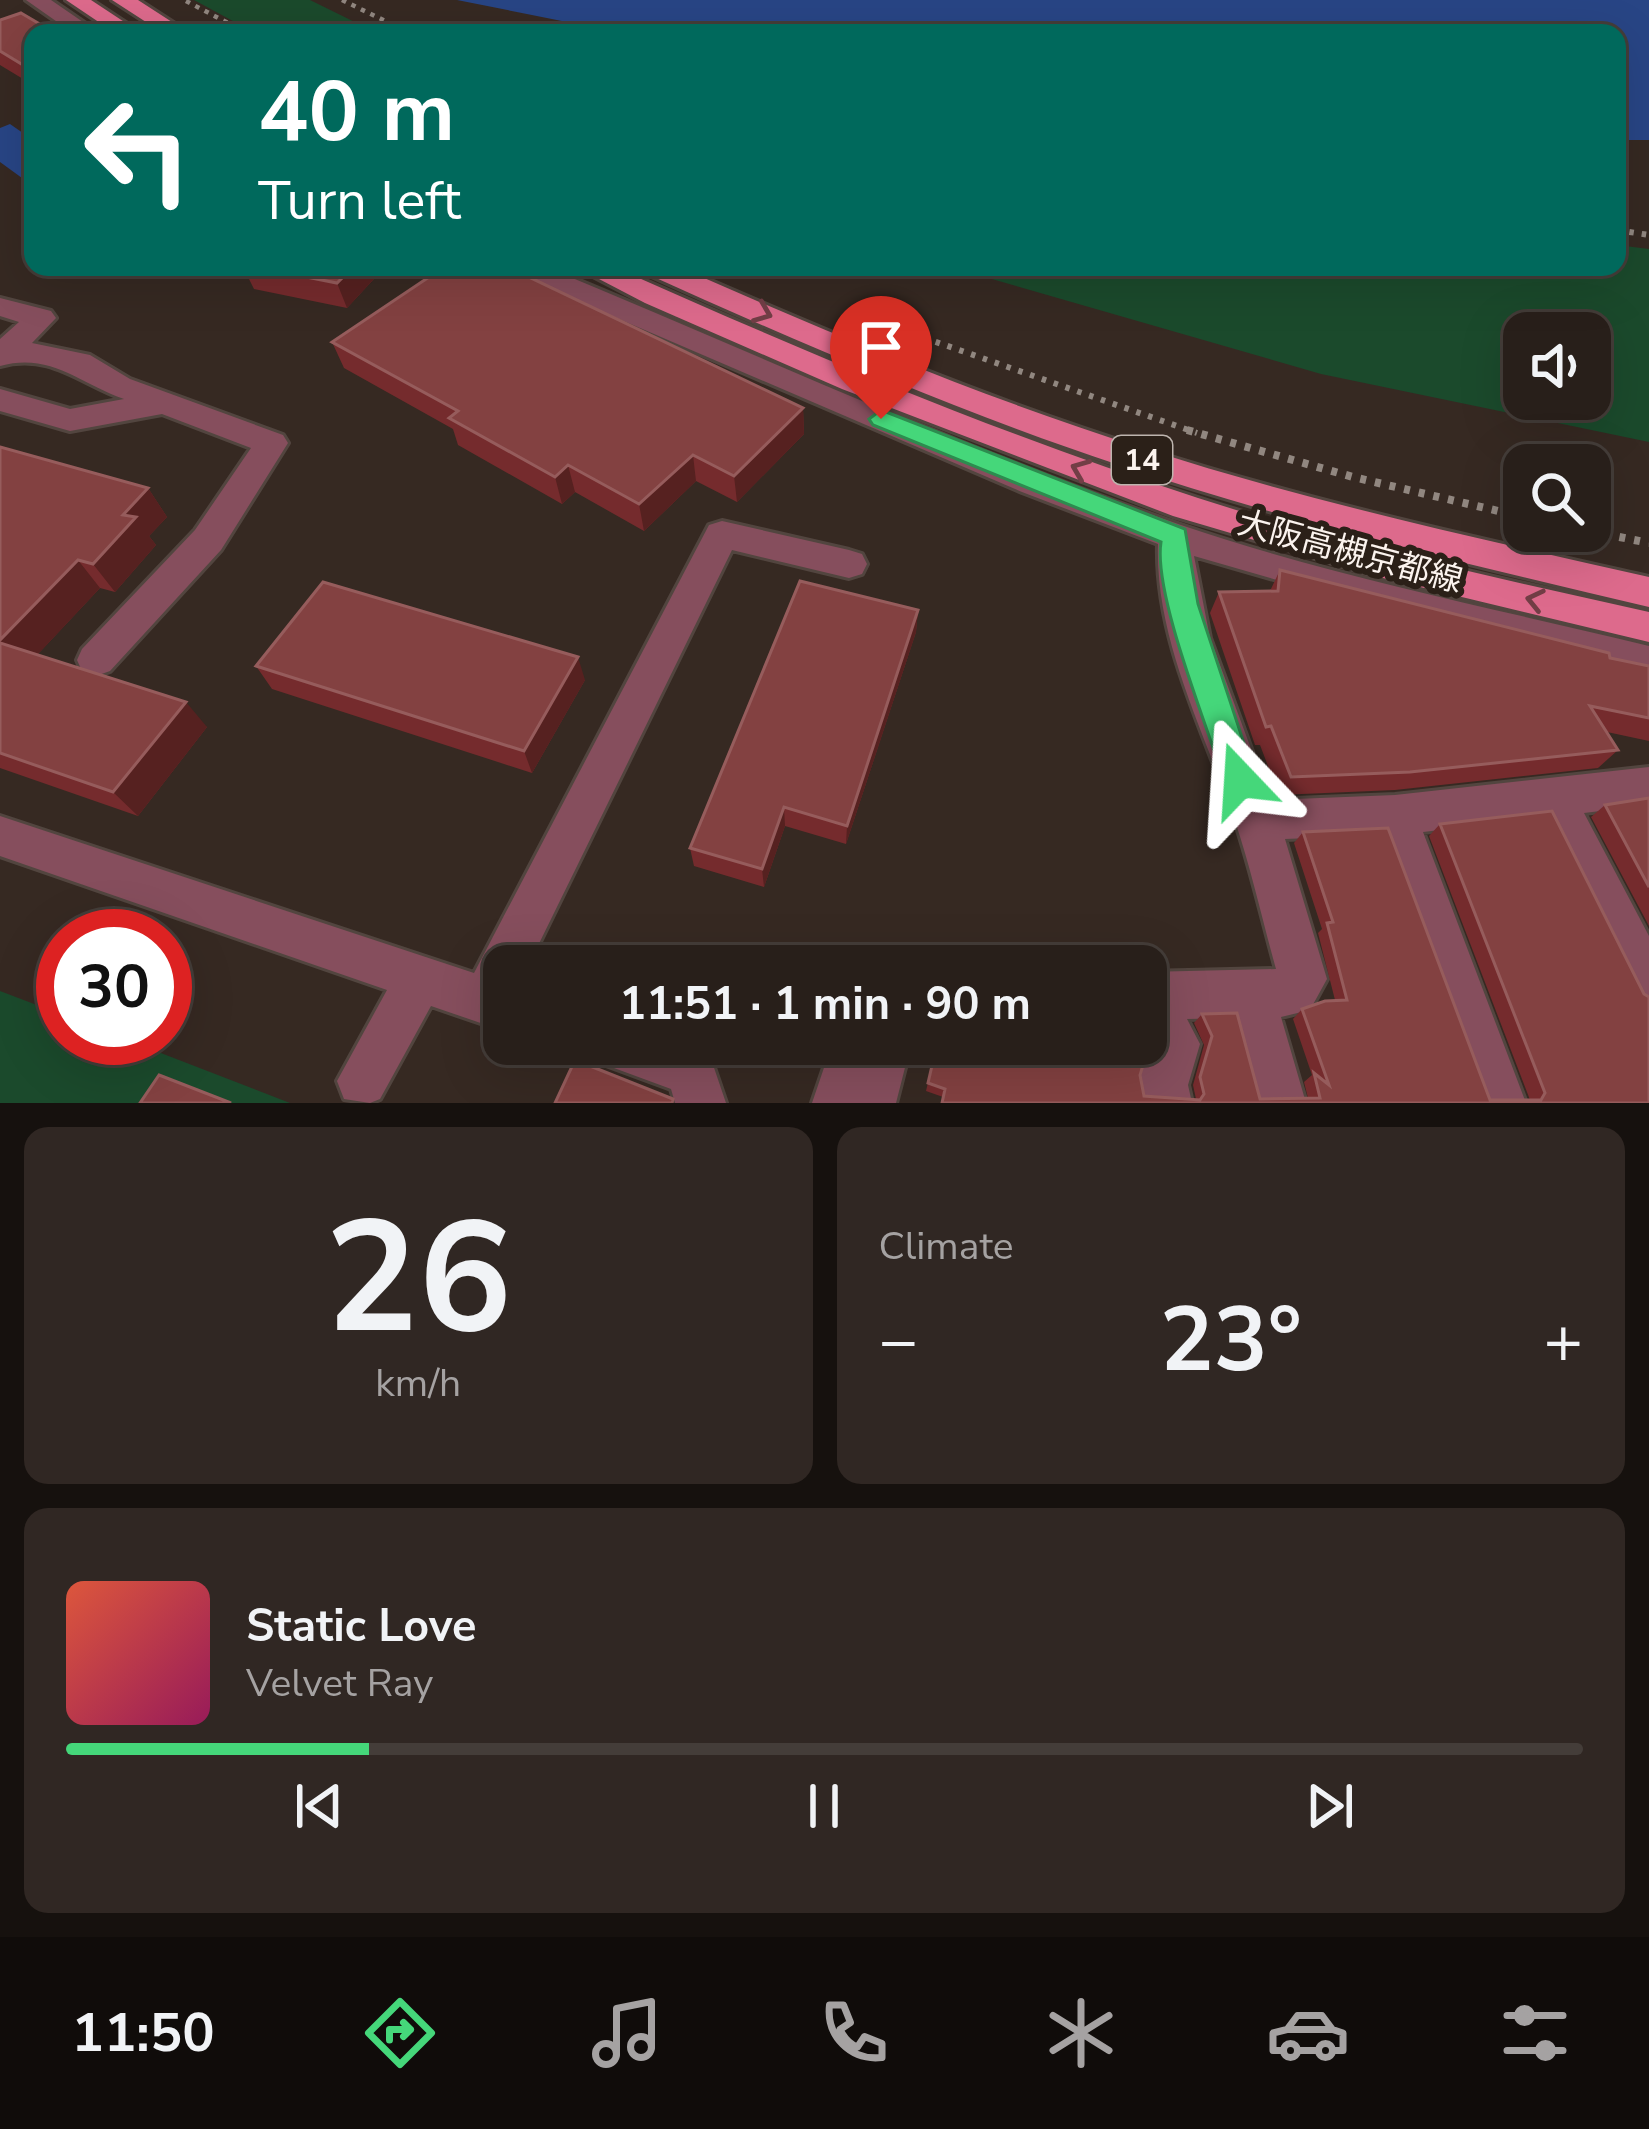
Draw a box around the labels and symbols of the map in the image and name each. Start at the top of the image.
pin [830,296,932,419]
one-way arrow [751,299,772,323]
road number: 14 [1112,436,1172,484]
one-way arrow [1071,459,1092,483]
street label: 大阪高槻京都線 [1233,500,1467,604]
one-way arrow [1526,589,1546,614]
position arrow [1177,717,1303,843]
speed limit sign: 30 [36,909,192,1065]

